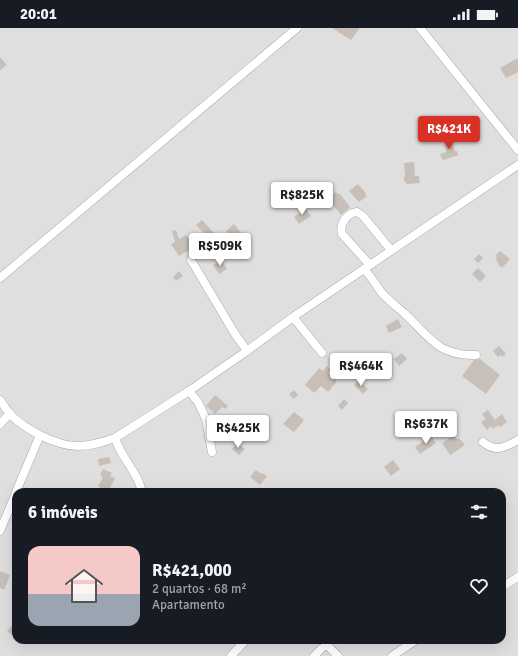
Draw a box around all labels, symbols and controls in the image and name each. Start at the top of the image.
text: 20:01 [20,5,57,23]
pin: R$421K [416,116,482,150]
text: R$421K [427,121,471,137]
pin: R$825K [269,182,335,216]
text: R$825K [280,187,324,203]
pin: R$509K [187,233,253,267]
text: R$509K [198,238,242,254]
pin: R$464K [328,353,394,387]
text: R$464K [339,358,383,374]
pin: R$637K [393,411,459,445]
pin: R$425K [205,415,271,449]
text: R$637K [404,416,448,432]
text: R$425K [216,420,260,436]
icon: filters [468,501,490,523]
text: 6 imóveis [28,502,98,523]
text: R$421,000 [152,560,232,581]
icon: home [60,562,108,610]
icon: heart [468,575,490,597]
text: 2 quartos · 68 m² [152,581,247,597]
text: Apartamento [152,597,225,613]

